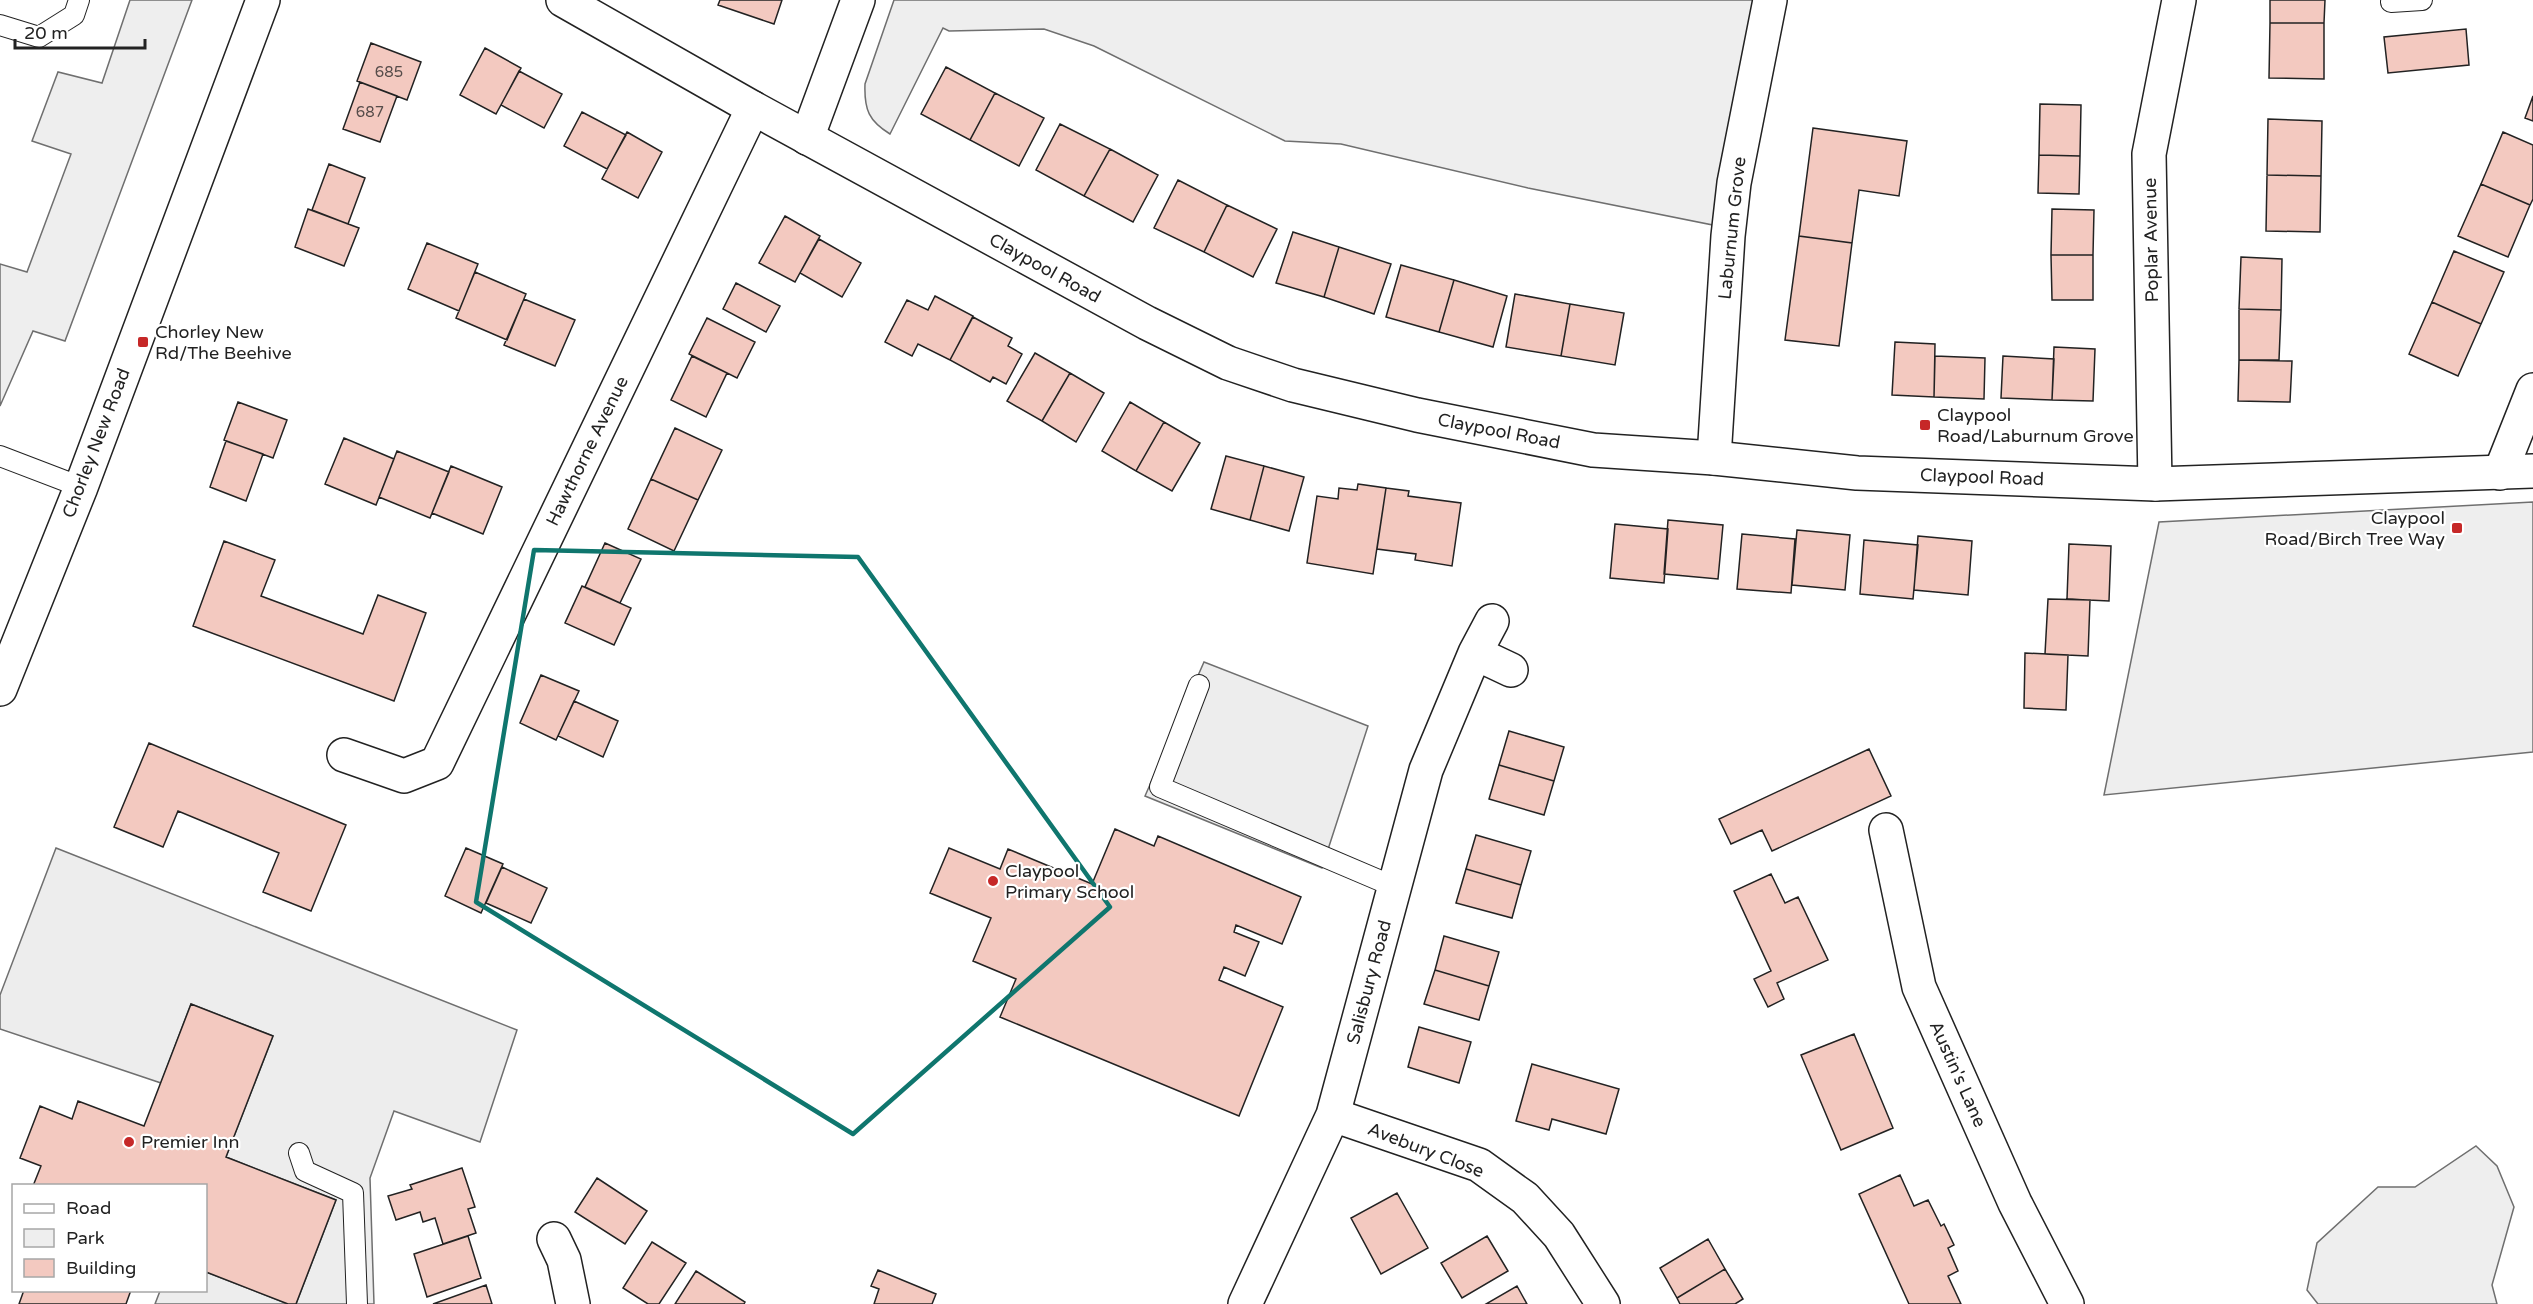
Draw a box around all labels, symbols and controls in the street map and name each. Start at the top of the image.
scale bar [15,12,146,50]
text: 20 m [24,22,68,44]
house number: 685 [375,63,403,81]
house number: 687 [356,103,384,121]
street label: Laburnum Grove [1714,156,1750,300]
street label: Poplar Avenue [2139,177,2163,303]
street label: Claypool Road [985,228,1105,308]
place label: Chorley New Rd/The Beehive [155,321,292,364]
marker: Chorley New Rd/The Beehive [136,335,150,349]
street label: Chorley New Road [57,365,135,521]
street label: Hawthorne Avenue [541,372,633,530]
place label: Claypool Road/Laburnum Grove [1937,404,2134,447]
street label: Claypool Road [1436,408,1562,454]
marker: Claypool Road/Laburnum Grove [1918,418,1932,432]
street label: Claypool Road [1920,464,2044,490]
place label: Claypool Road/Birch Tree Way [2264,507,2445,550]
marker: Claypool Road/Birch Tree Way [2450,521,2464,535]
place label: Claypool Primary School [1005,860,1134,903]
marker: Claypool Primary School [986,874,1000,888]
street label: Salisbury Road [1342,918,1396,1046]
street label: Austin's Lane [1925,1017,1991,1131]
street label: Avebury Close [1365,1118,1487,1182]
place label: Premier Inn [141,1131,239,1153]
marker: Premier Inn [122,1135,136,1149]
legend [12,1184,207,1292]
text: Road [66,1197,111,1219]
text: Park [66,1227,105,1249]
text: Building [66,1257,136,1279]

